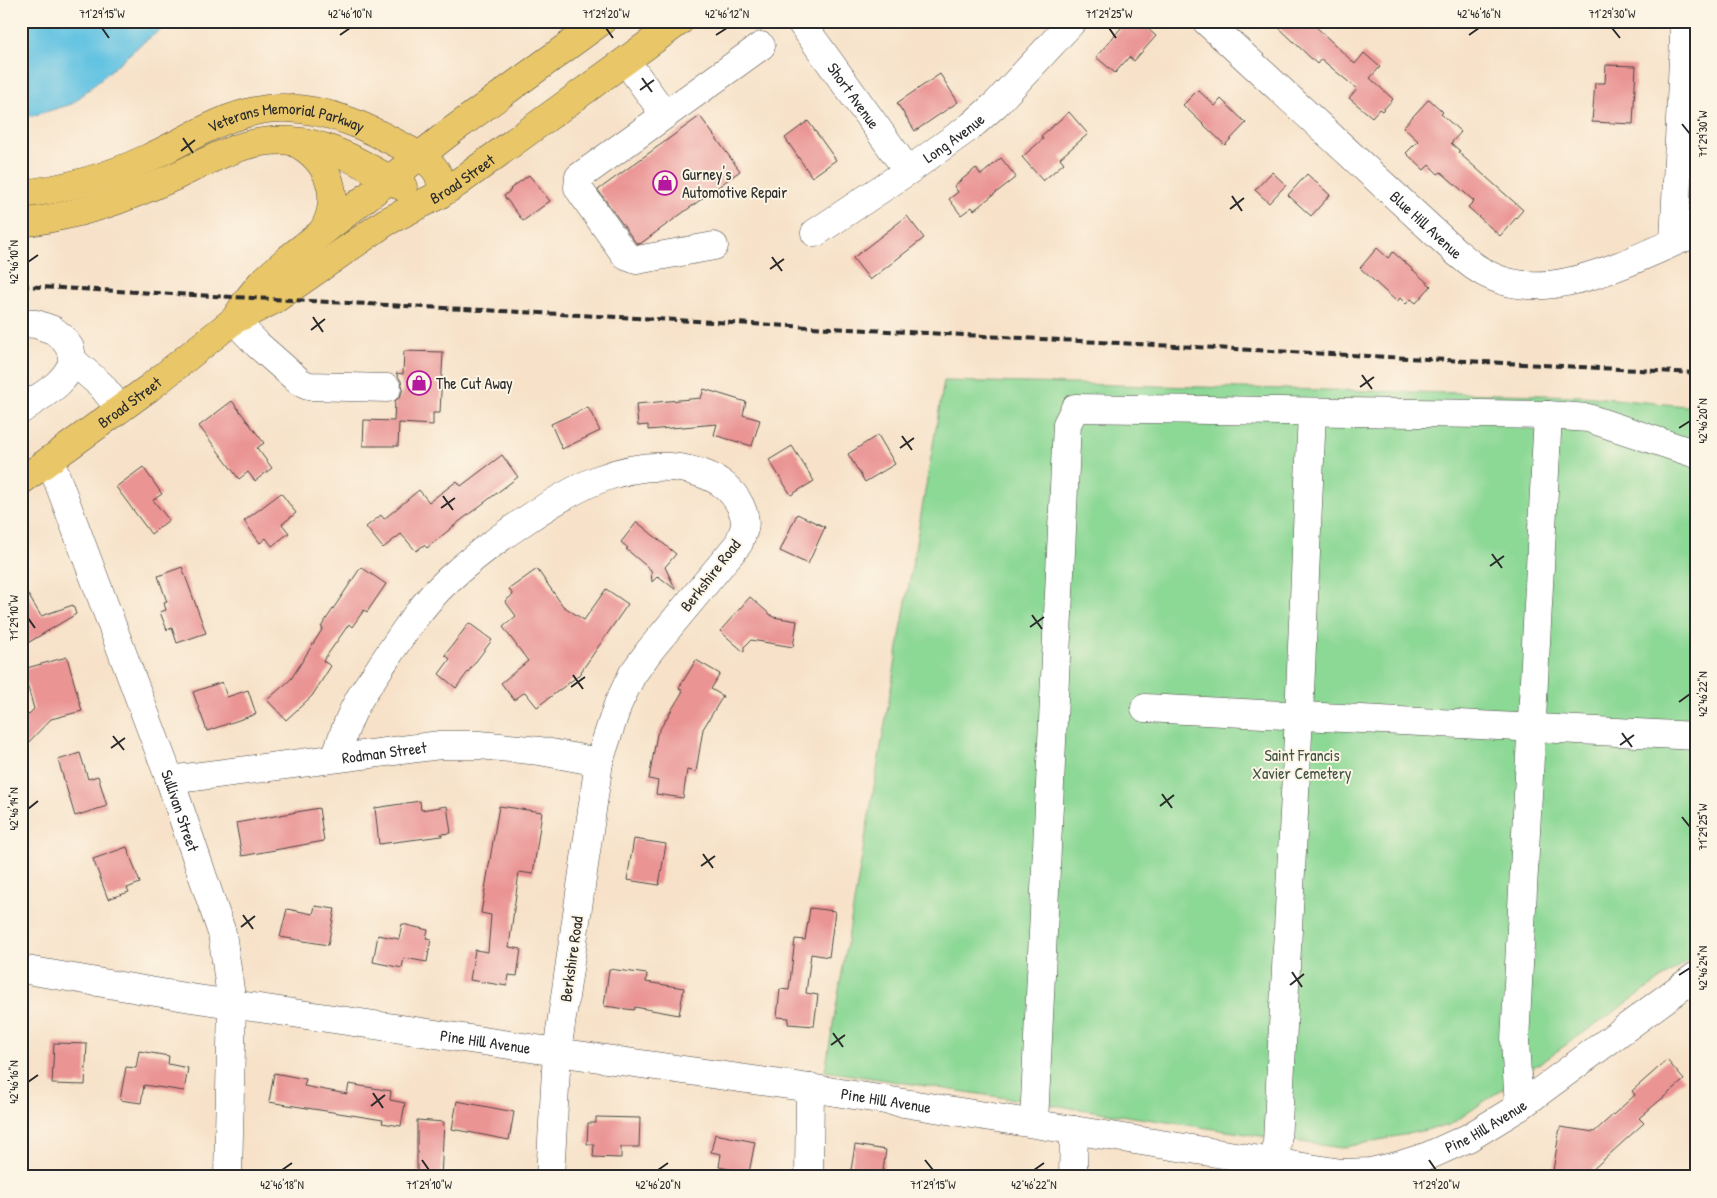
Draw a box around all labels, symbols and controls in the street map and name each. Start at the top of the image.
text: 71°29'15"W [79,5,125,22]
text: 42°46'10"N [328,5,372,22]
text: 71°29'20"W [582,5,630,22]
text: 42°46'12"N [705,5,749,22]
text: 71°29'25"W [1086,5,1133,22]
text: 42°46'16"N [1457,5,1501,22]
text: 71°29'30"W [1589,5,1636,22]
street label: Short Avenue [822,58,885,134]
text: Veterans Memorial Parkway [204,97,368,138]
street label: Long Avenue [918,108,990,168]
text: 71°29'30"W [1694,110,1711,157]
street label: Veterans Memorial Parkway [206,120,368,140]
street label: Broad Street [426,148,499,209]
place label: Gurney's Automotive Repair [682,163,788,203]
shop icon: Gurney's Automotive Repair [652,170,678,196]
street label: Blue Hill Avenue [1385,186,1468,264]
text: 42°46'10"N [5,240,22,284]
shop icon: The Cut Away [406,370,432,396]
street label: Broad Street [93,371,166,433]
place label: The Cut Away [436,372,513,394]
text: 42°46'20"N [1694,398,1711,444]
street label: Berkshire Road [675,534,745,616]
text: 71°29'10"W [5,594,22,641]
text: 42°46'22"N [1694,671,1711,717]
street label: Rodman Street [340,736,428,769]
park label: Saint Francis Xavier Cemetery [1252,744,1352,784]
street label: Sullivan Street [156,766,205,855]
text: 42°46'14"N [5,787,22,831]
text: 71°29'25"W [1694,803,1711,850]
street label: Berkshire Road [554,915,588,1003]
text: 42°46'24"N [1694,946,1711,990]
street label: Pine Hill Avenue [439,1024,533,1059]
text: 42°46'16"N [5,1060,22,1104]
street label: Pine Hill Avenue [839,1082,933,1118]
street label: Pine Hill Avenue [1441,1094,1532,1158]
text: 42°46'18"N [260,1176,304,1193]
text: 71°29'10"W [406,1176,453,1193]
text: 42°46'20"N [635,1176,681,1193]
text: 71°29'15"W [910,1176,956,1193]
text: 42°46'22"N [1011,1176,1057,1193]
text: 71°29'20"W [1412,1176,1460,1193]

